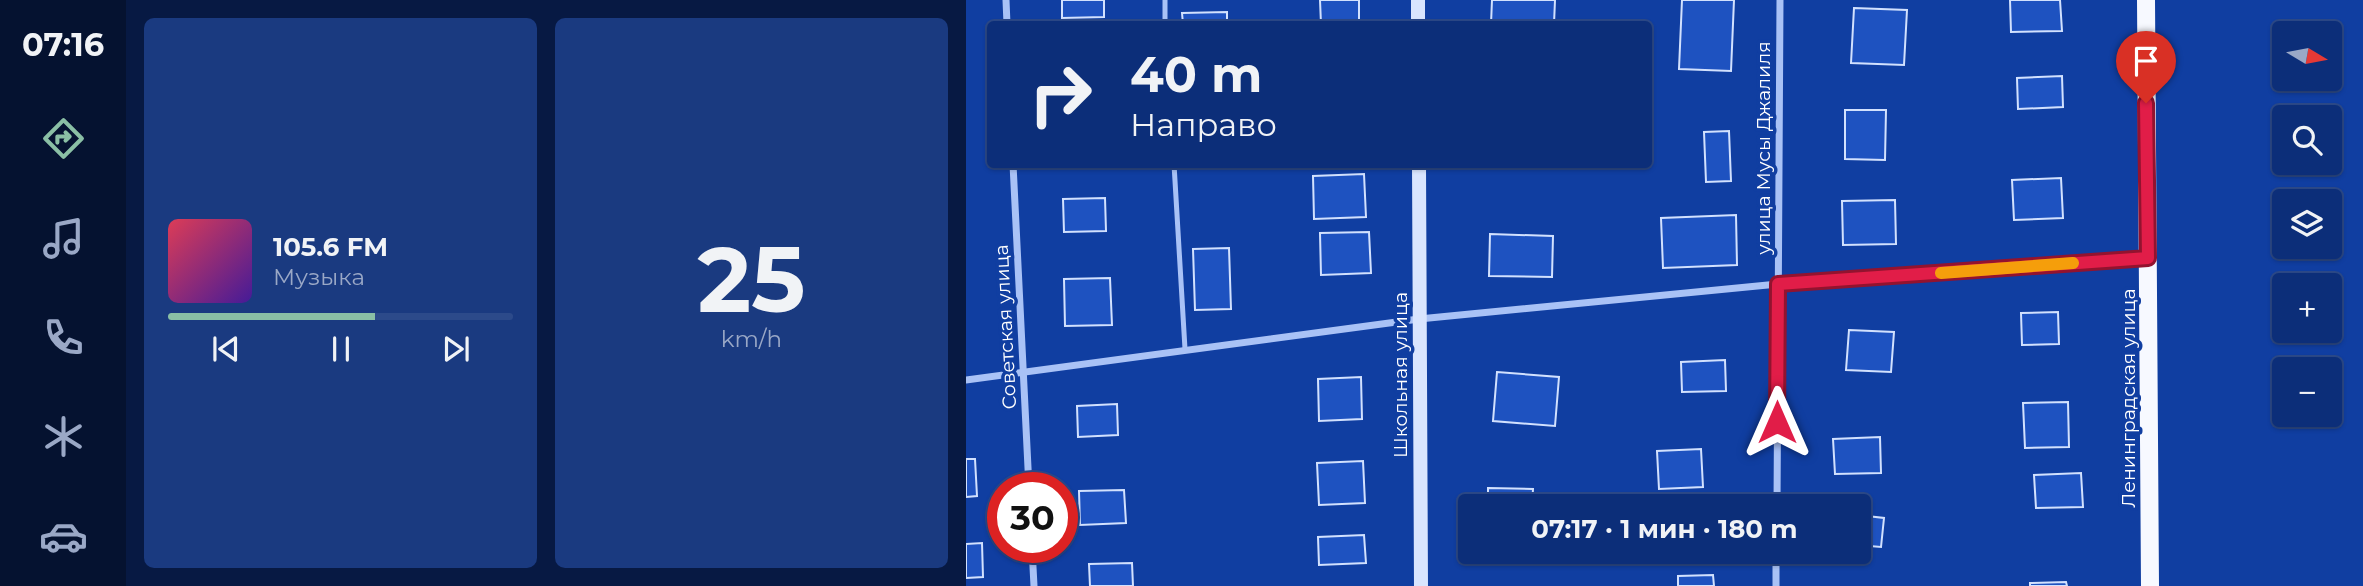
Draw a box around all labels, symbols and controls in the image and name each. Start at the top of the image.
north arrow [2272,21,2342,91]
map controls [2272,21,2342,427]
text: 07:16 [22,25,104,64]
pin [2116,31,2176,103]
street label: улица Мусы Джалиля [1752,41,1775,256]
icon: arrive [2127,42,2165,80]
text: 40 m [1130,45,1262,104]
icon: right [1015,49,1106,140]
text: Направо [1130,105,1277,144]
button: search [2272,105,2342,175]
icon: directions [39,114,88,163]
button: layers [2272,189,2342,259]
icon: music [39,214,88,263]
text: 25 [698,224,805,335]
text: 105.6 FM [273,231,388,263]
street label: Советская улица [990,244,1021,410]
text: Музыка [273,263,365,291]
button: + [2272,273,2342,343]
street label: Ленинградская улица [2117,288,2140,508]
street label: Школьная улица [1389,292,1412,458]
icon: phone [39,313,88,362]
text: km/h [721,325,782,353]
icon: previous [207,330,245,368]
icon: pause [322,330,360,368]
icon: next [437,330,475,368]
button: − [2272,357,2342,427]
position arrow [1740,385,1814,459]
icon: climate [39,412,88,461]
speed limit sign: 30 [987,472,1078,563]
icon: car [39,512,88,561]
text: 07:17 · 1 мин · 180 m [1531,513,1798,545]

